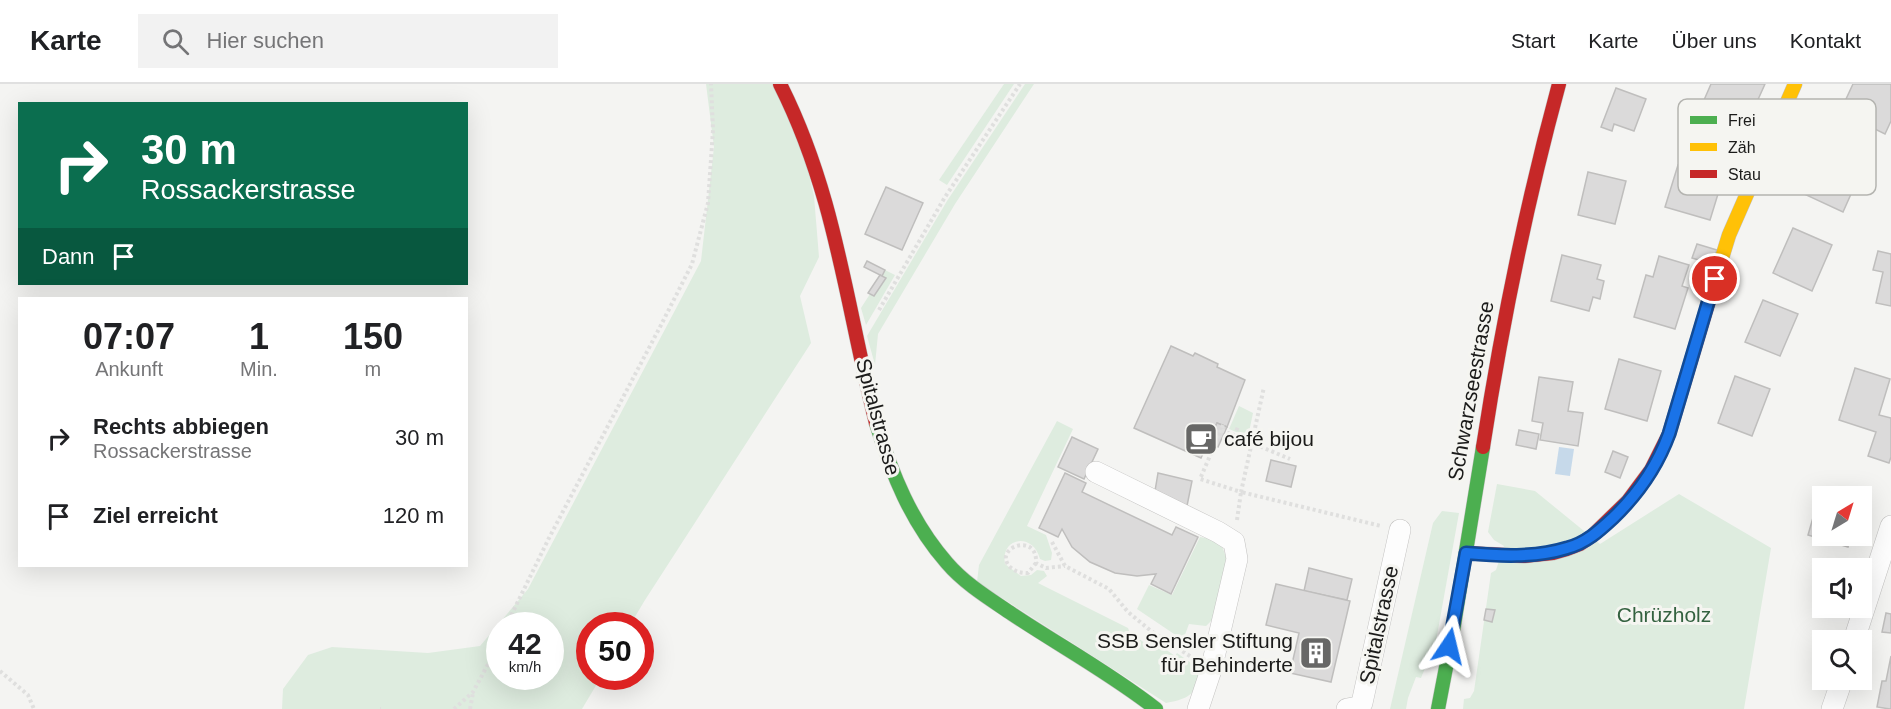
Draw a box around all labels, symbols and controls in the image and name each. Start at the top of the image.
search box [138,14,558,68]
text: Karte [30,25,102,56]
icon: search [159,25,192,58]
text: Hier suchen [207,28,324,53]
text: Start [1511,29,1555,52]
text: Karte [1588,29,1639,52]
text: Über uns [1672,29,1757,52]
text: Kontakt [1790,29,1861,52]
legend [1678,99,1876,195]
text: Frei [1728,112,1756,129]
icon: right [42,126,120,204]
text: 30 m [141,126,237,173]
text: Zäh [1728,139,1756,156]
text: Stau [1728,166,1761,183]
text: Rossackerstrasse [141,175,356,205]
icon: arrive [107,240,140,273]
text: Dann [42,244,95,269]
pin [1689,253,1740,304]
icon: arrive [1698,262,1731,295]
street label: Schwarzseestrasse [1443,299,1498,483]
text: 07:07 [83,316,175,357]
text: 1 [249,316,269,357]
text: 150 [343,316,403,357]
street label: Spitalstrasse [852,356,905,478]
text: Ankunft [95,358,163,380]
text: Min. [240,358,278,380]
text: m [365,358,381,380]
text: Rechts abbiegen [93,414,269,439]
cafe icon: café bijou [1183,421,1219,457]
icon: right [42,422,75,455]
text: 30 m [395,425,444,450]
place label: café bijou [1224,427,1314,450]
text: Rossackerstrasse [93,440,252,462]
north arrow [1812,486,1872,546]
map controls [1812,486,1872,690]
icon: arrive [42,500,75,533]
text: Ziel erreicht [93,503,218,528]
text: 120 m [383,503,444,528]
button: sound [1812,558,1872,618]
street label: Spitalstrasse [1355,564,1402,686]
park label: Chrüzholz [1617,603,1711,626]
speed limit sign: 50 [576,612,654,690]
position arrow [1417,614,1481,678]
text: 42 [508,627,542,660]
place label: SSB Sensler Stiftung für Behinderte [1097,629,1293,676]
button: search [1812,630,1872,690]
building icon: SSB Sensler Stiftung für Behinderte [1298,635,1334,671]
text: km/h [509,658,541,675]

